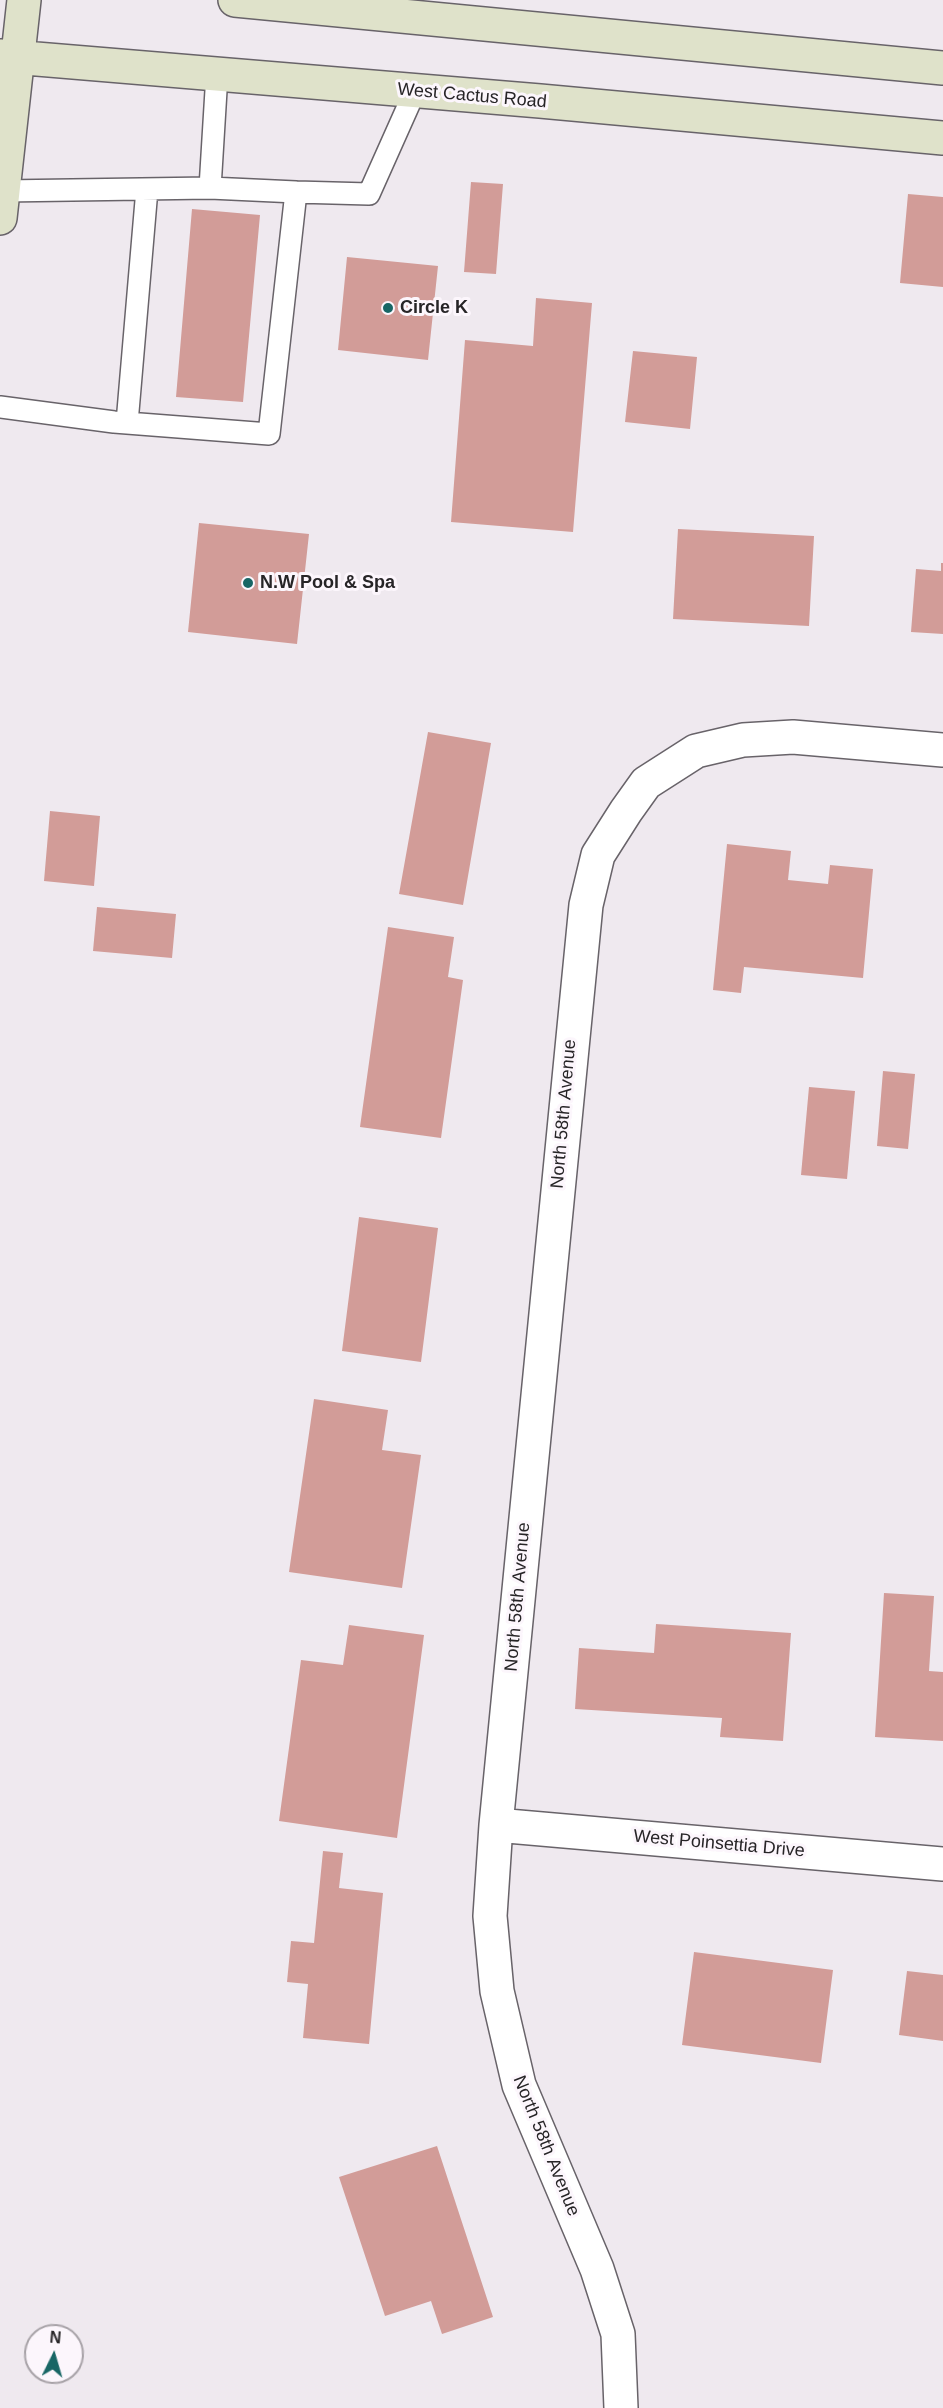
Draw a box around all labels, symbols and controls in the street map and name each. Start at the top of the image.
street label: West Cactus Road [396,79,548,113]
place label: Circle K [400,297,468,319]
marker: Circle K [381,301,395,315]
place label: N.W Pool & Spa [260,572,395,594]
marker: N.W Pool & Spa [241,576,255,590]
street label: North 58th Avenue [547,1038,581,1190]
street label: North 58th Avenue [501,1521,535,1673]
street label: West Poinsettia Drive [633,1826,805,1862]
street label: North 58th Avenue [508,2073,584,2219]
north arrow [24,2324,84,2384]
text: N [49,2329,62,2347]

